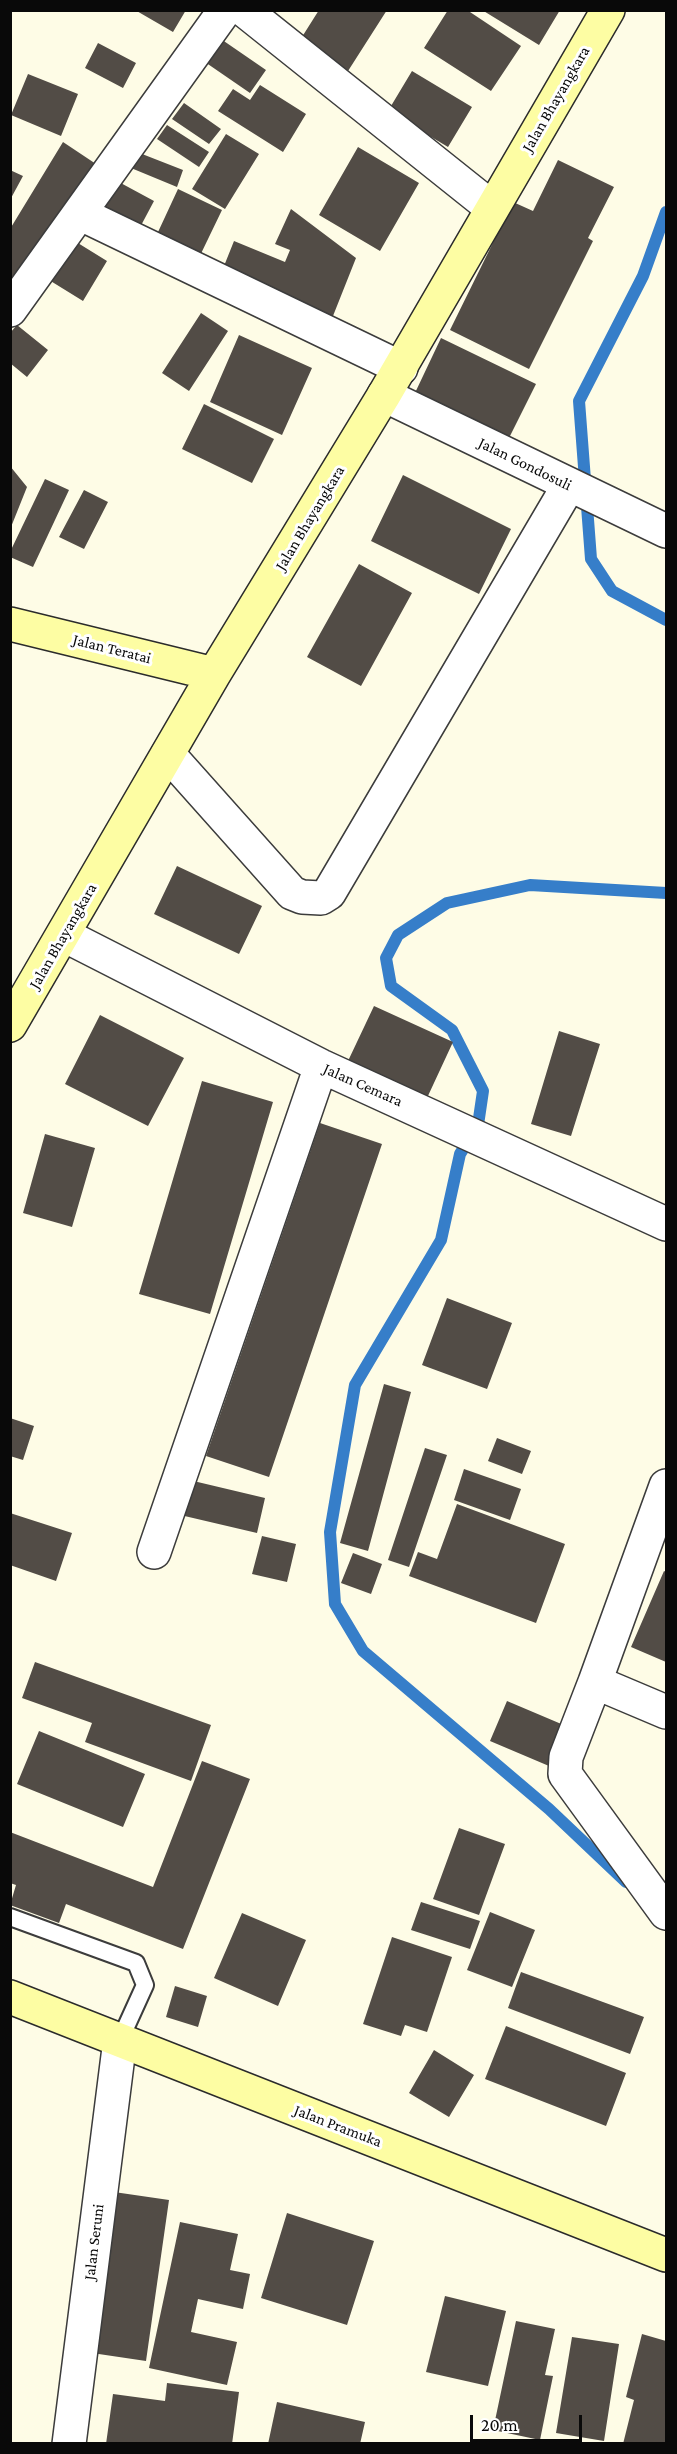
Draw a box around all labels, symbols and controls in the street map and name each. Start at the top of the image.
street label: Jalan Bhayangkara [518,43,594,155]
street label: Jalan Gondosuli [475,433,575,495]
street label: Jalan Bhayangkara [271,462,349,574]
street label: Jalan Teratai [71,630,153,668]
street label: Jalan Bhayangkara [25,880,101,992]
street label: Jalan Cemara [320,1059,406,1111]
street label: Jalan Pramuka [291,2100,385,2152]
street label: Jalan Seruni [80,2203,108,2281]
scale bar [473,2403,586,2441]
text: 20 m [481,2415,518,2435]

